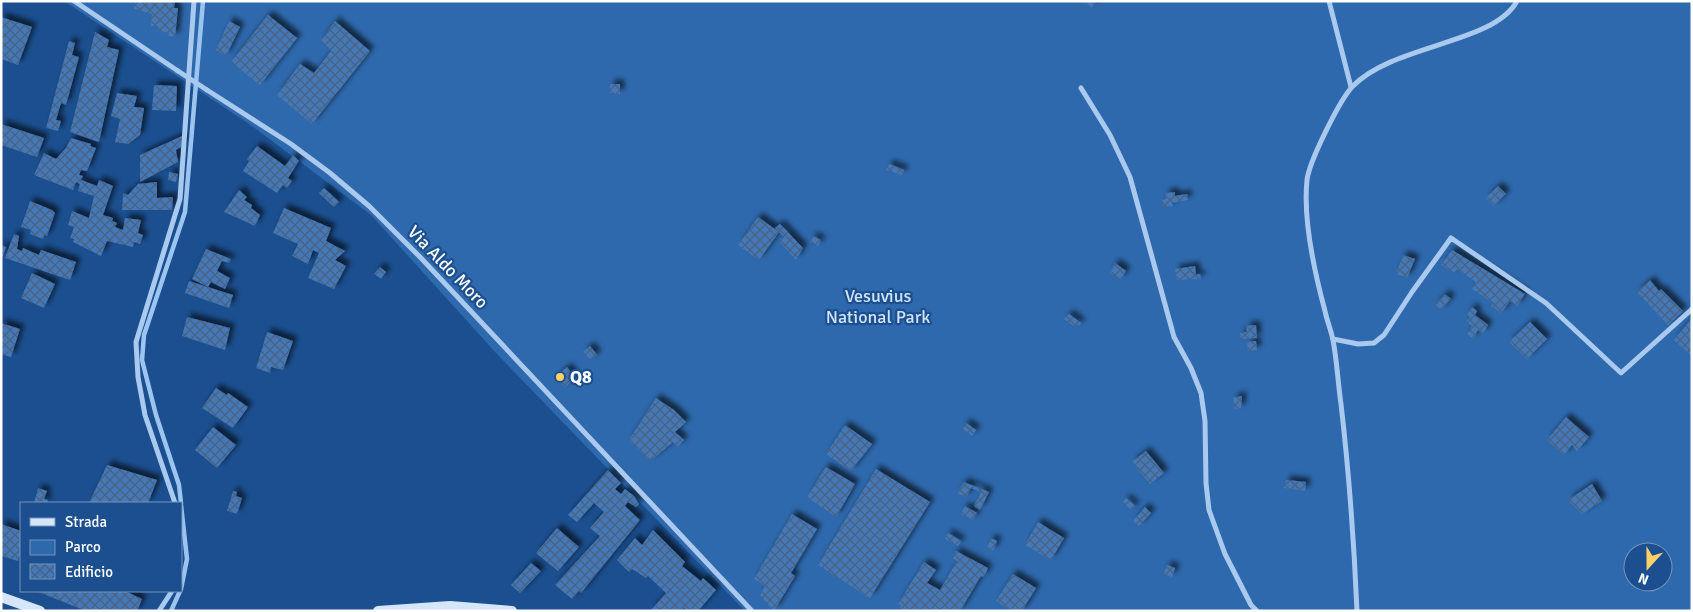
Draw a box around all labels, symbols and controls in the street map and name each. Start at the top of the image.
street label: Via Aldo Moro [403,221,493,313]
park label: Vesuvius National Park [826,285,930,328]
place label: Q8 [570,366,592,388]
marker: Q8 [554,371,566,383]
legend [20,502,182,592]
text: Strada [65,513,107,531]
text: Parco [65,538,101,556]
north arrow [1623,542,1673,592]
text: Edificio [65,563,113,581]
text: N [1636,569,1651,588]

